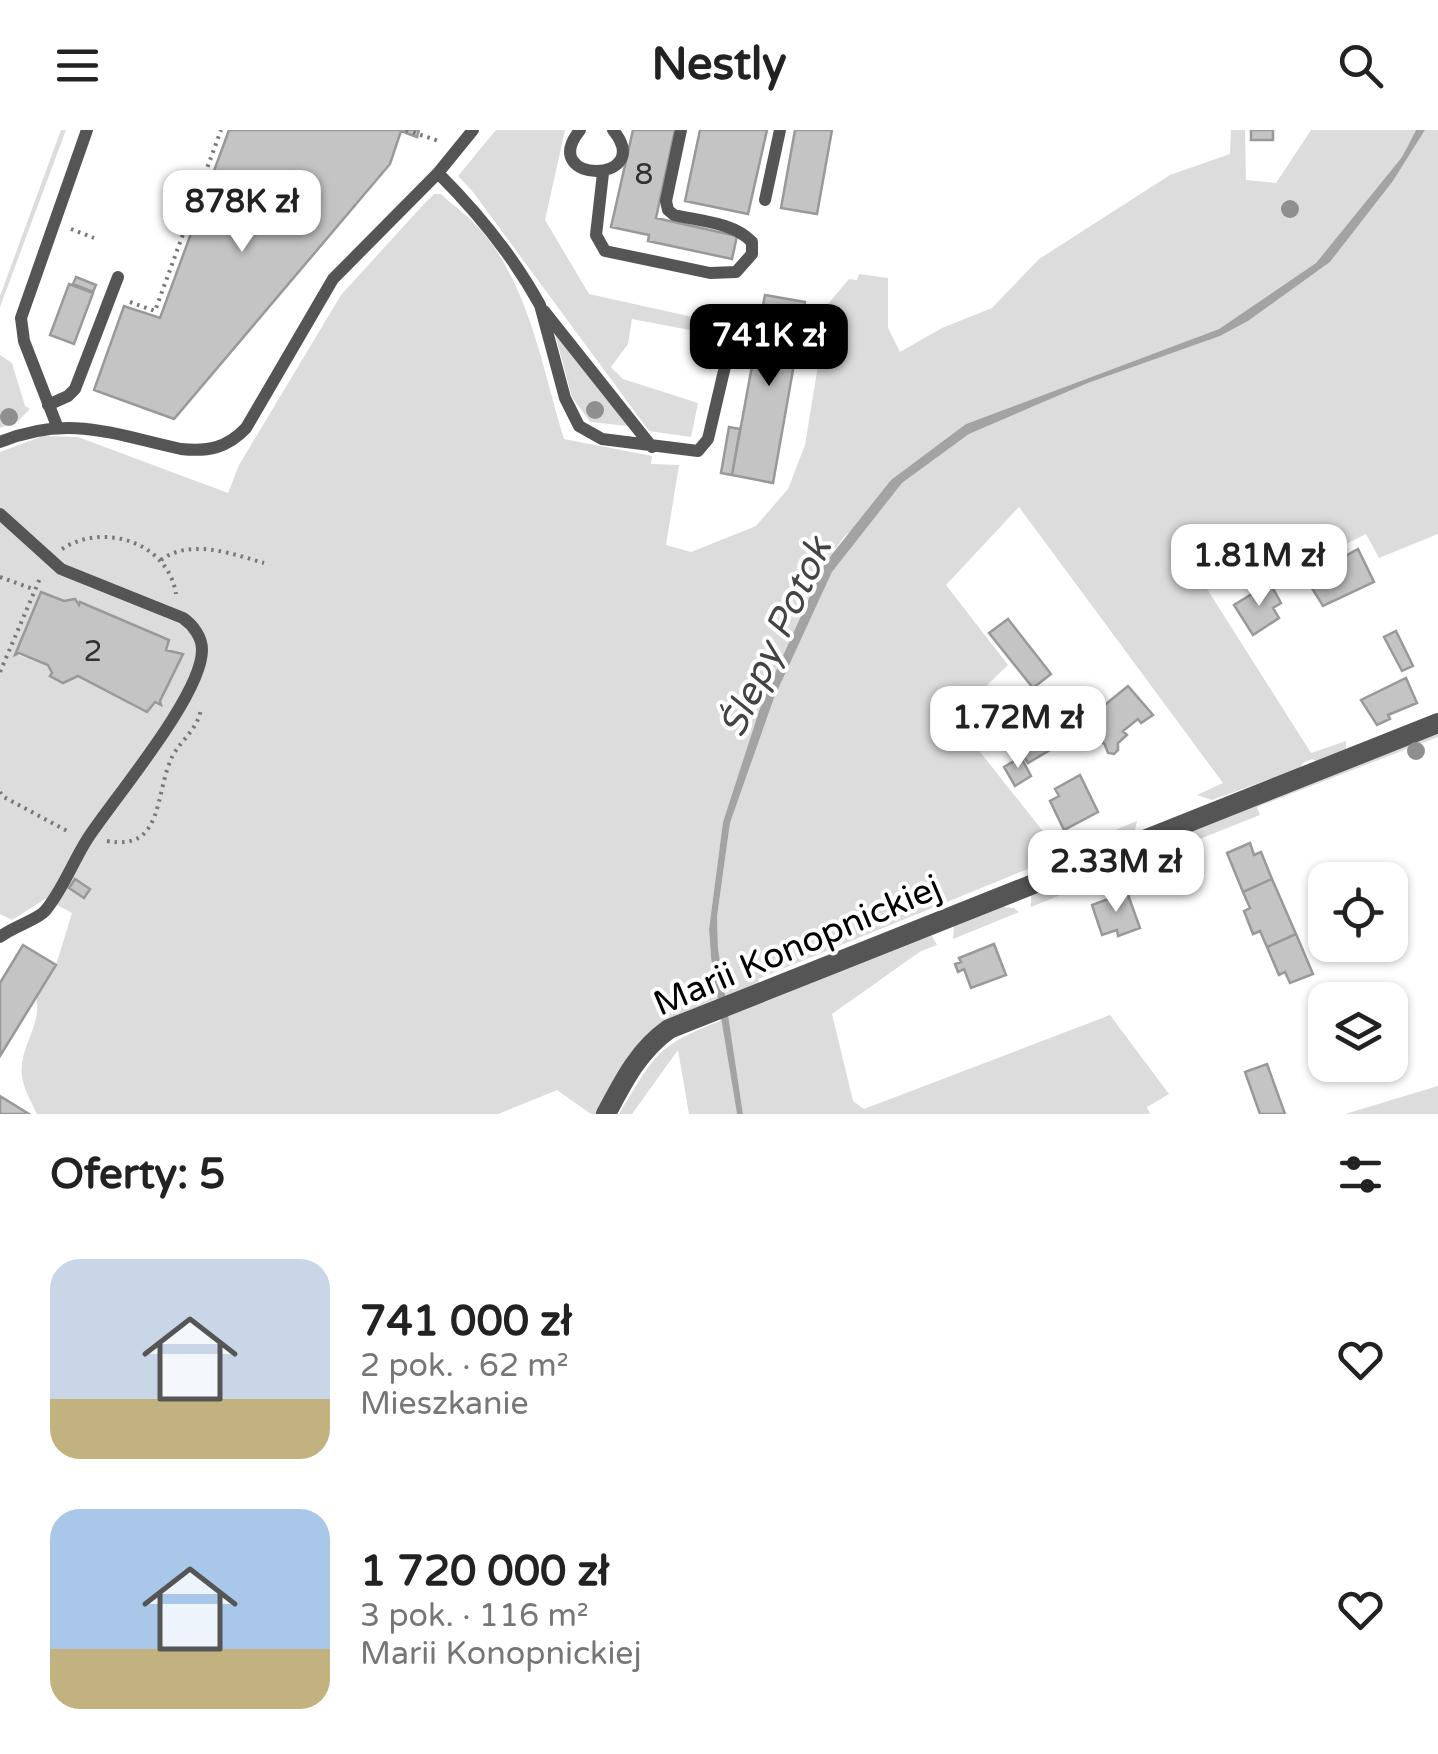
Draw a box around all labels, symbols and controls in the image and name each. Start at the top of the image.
icon: menu [50,38,105,93]
text: Nestly [652,38,786,92]
icon: search [1333,38,1388,93]
house number: 8 [635,156,653,193]
pin: 878K zł [150,170,334,255]
text: 878K zł [185,183,299,221]
pin: 741K zł [677,304,861,389]
text: 741K zł [712,317,826,355]
pin: 1.81M zł [1156,524,1362,609]
water label: Ślepy Potok [710,529,843,744]
text: 1.81M zł [1193,537,1325,575]
house number: 2 [84,633,102,670]
pin: 1.72M zł [915,686,1121,771]
text: 1.72M zł [952,699,1084,737]
pin: 2.33M zł [1013,830,1219,915]
text: 2.33M zł [1050,843,1182,881]
map controls [1308,862,1408,1082]
button: locate [1308,862,1408,962]
street label: Marii Konopnickiej [647,866,947,1025]
button: layers [1308,982,1408,1082]
icon: filters [1333,1147,1388,1202]
text: Oferty: 5 [50,1149,225,1200]
text: 741 000 zł [360,1296,572,1347]
icon: home [130,1299,250,1419]
icon: heart [1333,1332,1388,1387]
text: 2 pok. · 62 m² [360,1347,569,1385]
text: Mieszkanie [360,1385,529,1423]
text: 1 720 000 zł [360,1546,609,1597]
icon: home [130,1549,250,1669]
icon: heart [1333,1582,1388,1637]
text: 3 pok. · 116 m² [360,1597,589,1635]
text: Marii Konopnickiej [360,1635,642,1673]

